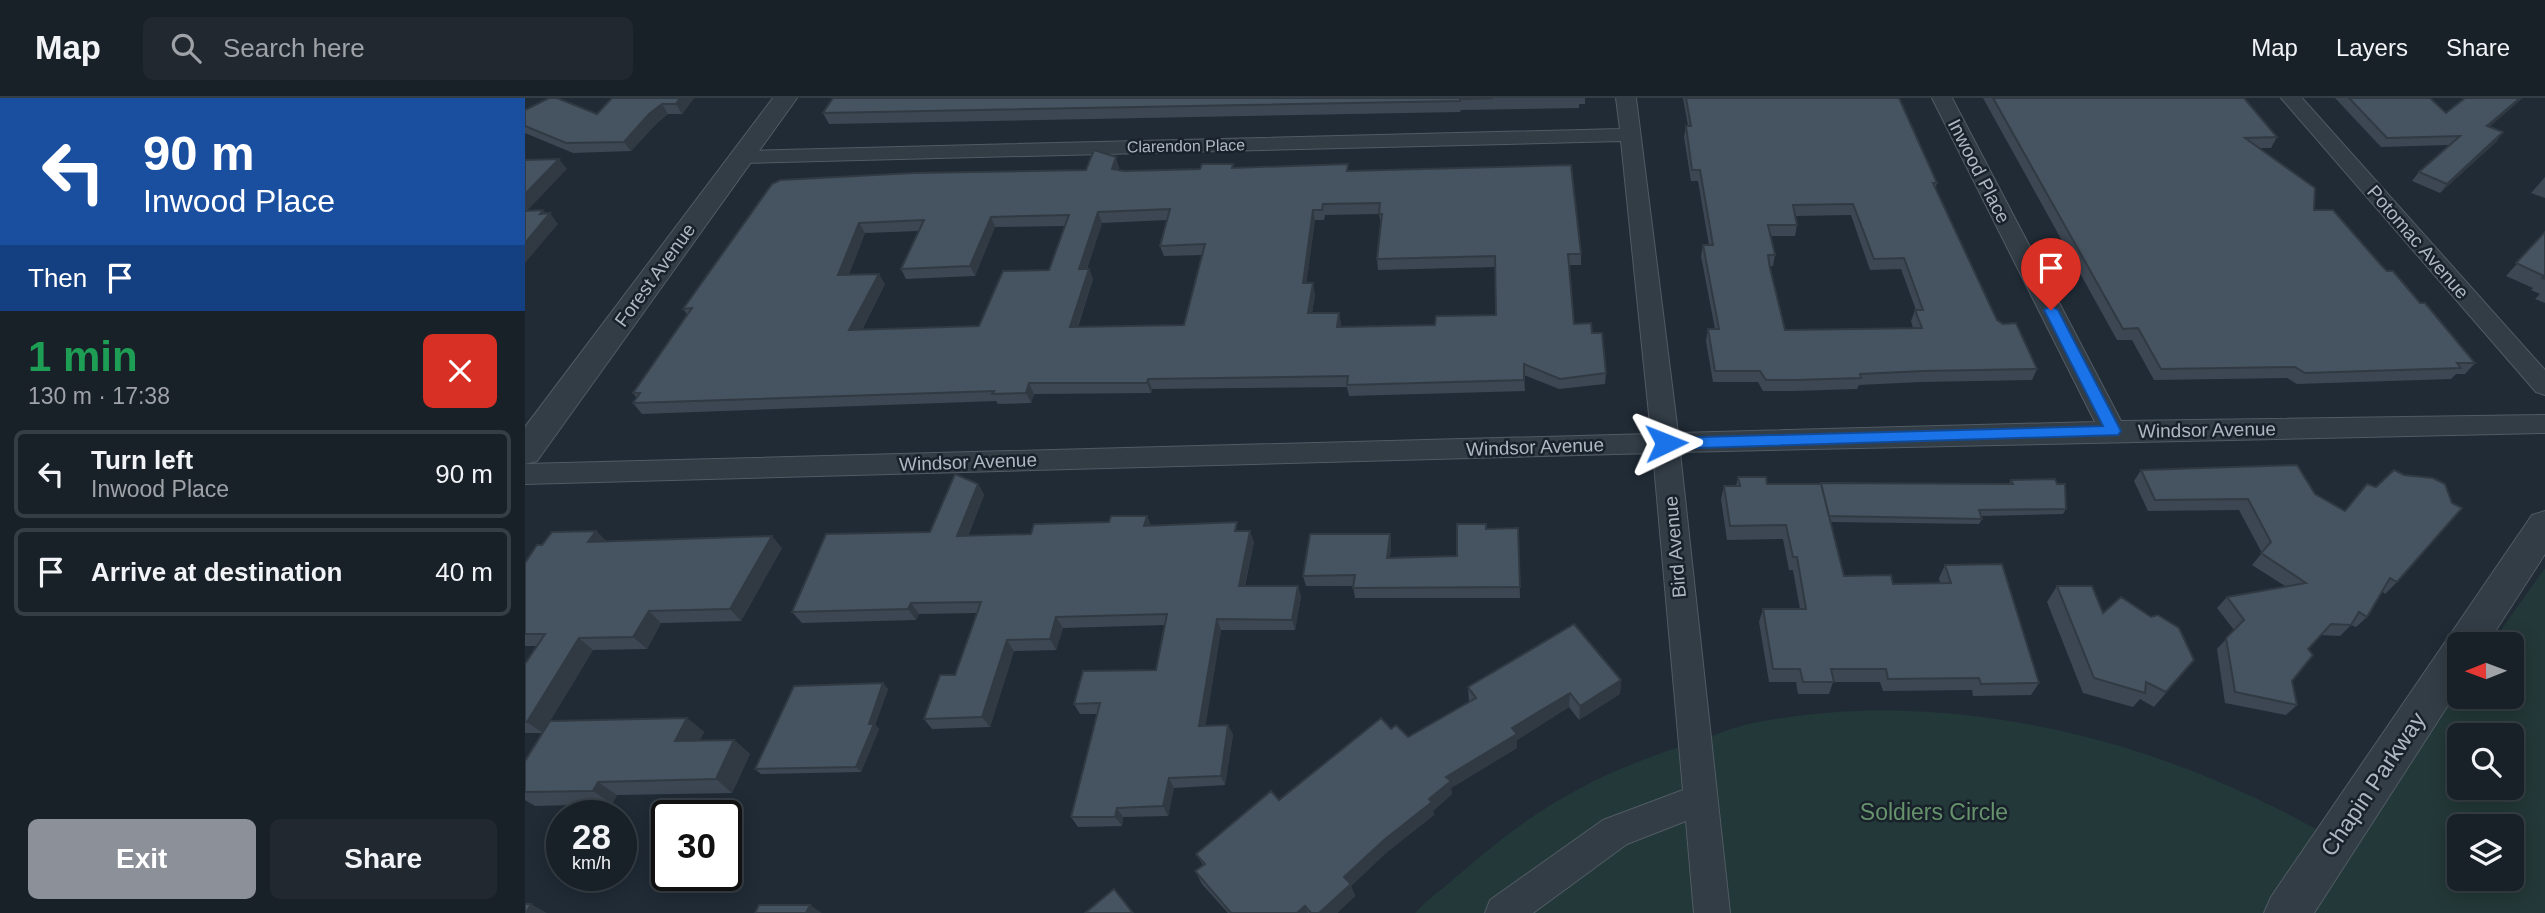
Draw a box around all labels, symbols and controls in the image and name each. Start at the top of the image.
search box [143,17,633,80]
text: Map [35,29,101,66]
icon: search [167,29,205,67]
text: Search here [223,33,365,63]
text: Map [2251,34,2298,61]
text: Layers [2336,34,2408,61]
text: Share [2446,34,2510,61]
street label: Inwood Place [1944,115,2014,227]
icon: left [28,126,119,217]
text: 90 m [143,126,255,180]
street label: Clarendon Place [1127,136,1245,156]
street label: Potomac Avenue [2363,181,2473,303]
text: Inwood Place [143,183,335,219]
street label: Forest Avenue [611,219,699,331]
pin [2021,238,2081,310]
icon: arrive [2032,249,2070,287]
icon: arrive [101,259,139,297]
text: Then [28,263,87,293]
text: 1 min [28,333,138,380]
button: close [423,334,497,408]
text: 130 m · 17:38 [28,383,170,409]
position arrow [1629,406,1703,480]
street label: Windsor Avenue [2138,418,2276,442]
street label: Windsor Avenue [1466,434,1604,460]
text: Turn left [91,445,193,475]
street label: Windsor Avenue [899,449,1037,475]
icon: left [32,455,70,493]
text: 90 m [435,459,493,489]
text: Inwood Place [91,476,229,502]
street label: Bird Avenue [1660,495,1690,599]
icon: arrive [32,553,70,591]
text: Arrive at destination [91,557,342,587]
text: 40 m [435,557,493,587]
north arrow [2447,632,2523,709]
map controls [2447,632,2524,891]
street label: Chapin Parkway [2315,707,2431,861]
button: search [2447,723,2524,800]
park label: Soldiers Circle [1860,799,2008,825]
speed limit sign: 30 [651,800,742,891]
button: layers [2447,814,2524,891]
text: 28 [572,817,611,856]
button: Exit [28,819,256,899]
button: Share [270,819,497,899]
text: km/h [572,853,611,873]

